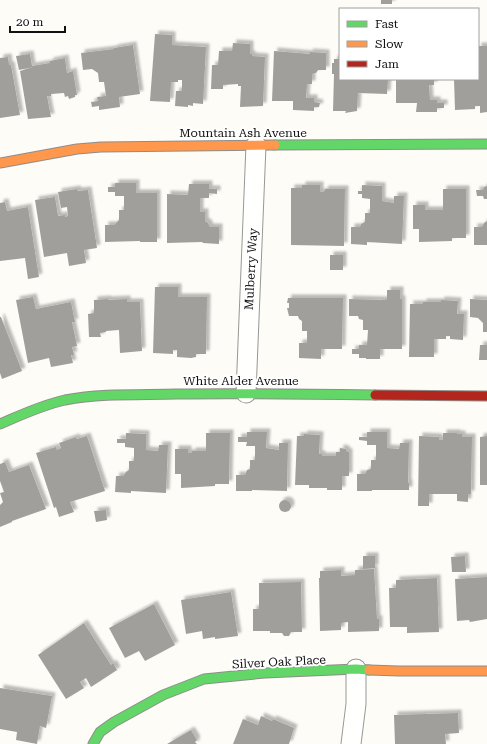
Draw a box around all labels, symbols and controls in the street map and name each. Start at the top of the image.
scale bar [10,8,65,34]
legend [339,8,479,80]
text: 20 m [16,15,43,29]
text: Fast [375,17,399,31]
text: Slow [375,37,403,51]
text: Jam [375,57,399,71]
street label: Mountain Ash Avenue [179,126,307,140]
street label: Mulberry Way [242,227,260,310]
street label: White Alder Avenue [183,374,299,388]
street label: Silver Oak Place [232,653,327,671]

